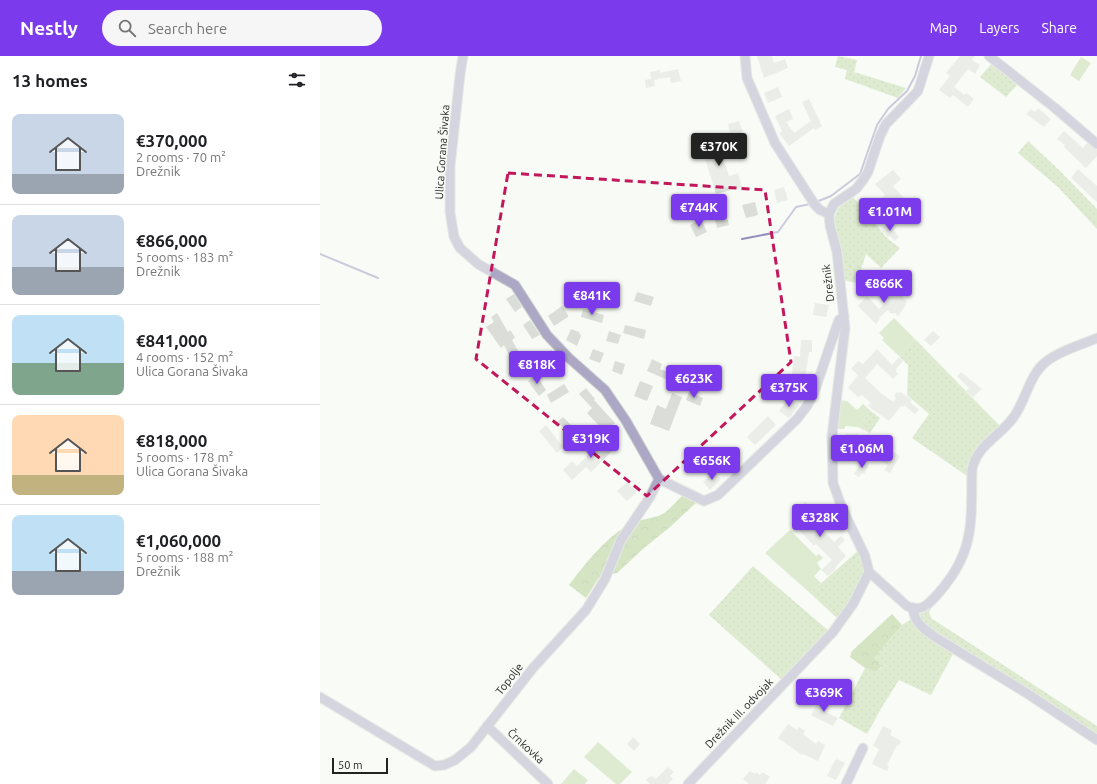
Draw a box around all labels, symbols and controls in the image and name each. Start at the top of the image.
search box [102,10,382,46]
text: Nestly [20,17,78,39]
icon: search [116,17,138,39]
text: Search here [148,20,227,37]
text: Map [930,20,957,36]
text: Layers [979,20,1019,36]
text: Share [1041,20,1077,36]
icon: filters [286,69,308,91]
text: 13 homes [12,71,88,90]
street label: Ulica Gorana Šivaka [432,104,451,200]
icon: home [44,130,92,178]
text: €370,000 [136,131,207,150]
pin: €370K [691,133,747,167]
text: €370K [700,139,738,153]
text: 2 rooms · 70 m² [136,150,226,164]
text: Drežnik [136,164,180,178]
pin: €744K [671,194,727,228]
pin: €1.01M [857,198,923,232]
text: €744K [680,200,718,214]
text: €1.01M [868,204,912,218]
icon: home [44,231,92,279]
text: €866,000 [136,231,207,250]
text: 5 rooms · 183 m² [136,250,233,264]
street label: Drežnik [820,263,836,302]
text: Drežnik [136,264,180,278]
pin: €866K [856,270,912,304]
text: €866K [865,276,903,290]
pin: €841K [564,282,620,316]
text: €841K [573,288,611,302]
icon: home [44,331,92,379]
text: €841,000 [136,331,207,350]
text: 4 rooms · 152 m² [136,350,233,364]
pin: €818K [509,351,565,385]
text: €818K [518,357,556,371]
text: Ulica Gorana Šivaka [136,364,248,378]
pin: €623K [666,365,722,399]
text: €623K [675,371,713,385]
pin: €375K [761,374,817,408]
text: €375K [770,380,808,394]
pin: €319K [563,425,619,459]
icon: home [44,431,92,479]
text: €818,000 [136,431,207,450]
text: €319K [572,431,610,445]
pin: €1.06M [829,435,895,469]
text: €1.06M [840,441,884,455]
pin: €656K [684,447,740,481]
text: 5 rooms · 178 m² [136,450,233,464]
text: €656K [693,453,731,467]
text: Ulica Gorana Šivaka [136,464,248,478]
pin: €328K [792,504,848,538]
text: €328K [801,510,839,524]
icon: home [44,531,92,579]
text: €1,060,000 [136,531,221,550]
text: 5 rooms · 188 m² [136,550,233,564]
text: Drežnik [136,564,180,578]
street label: Topolje [493,661,525,697]
street label: Drežnik III. odvojak [703,675,776,750]
pin: €369K [796,679,852,713]
text: €369K [805,685,843,699]
street label: Črnkovka [505,725,547,766]
scale bar [332,756,388,775]
text: 50 m [338,759,362,771]

